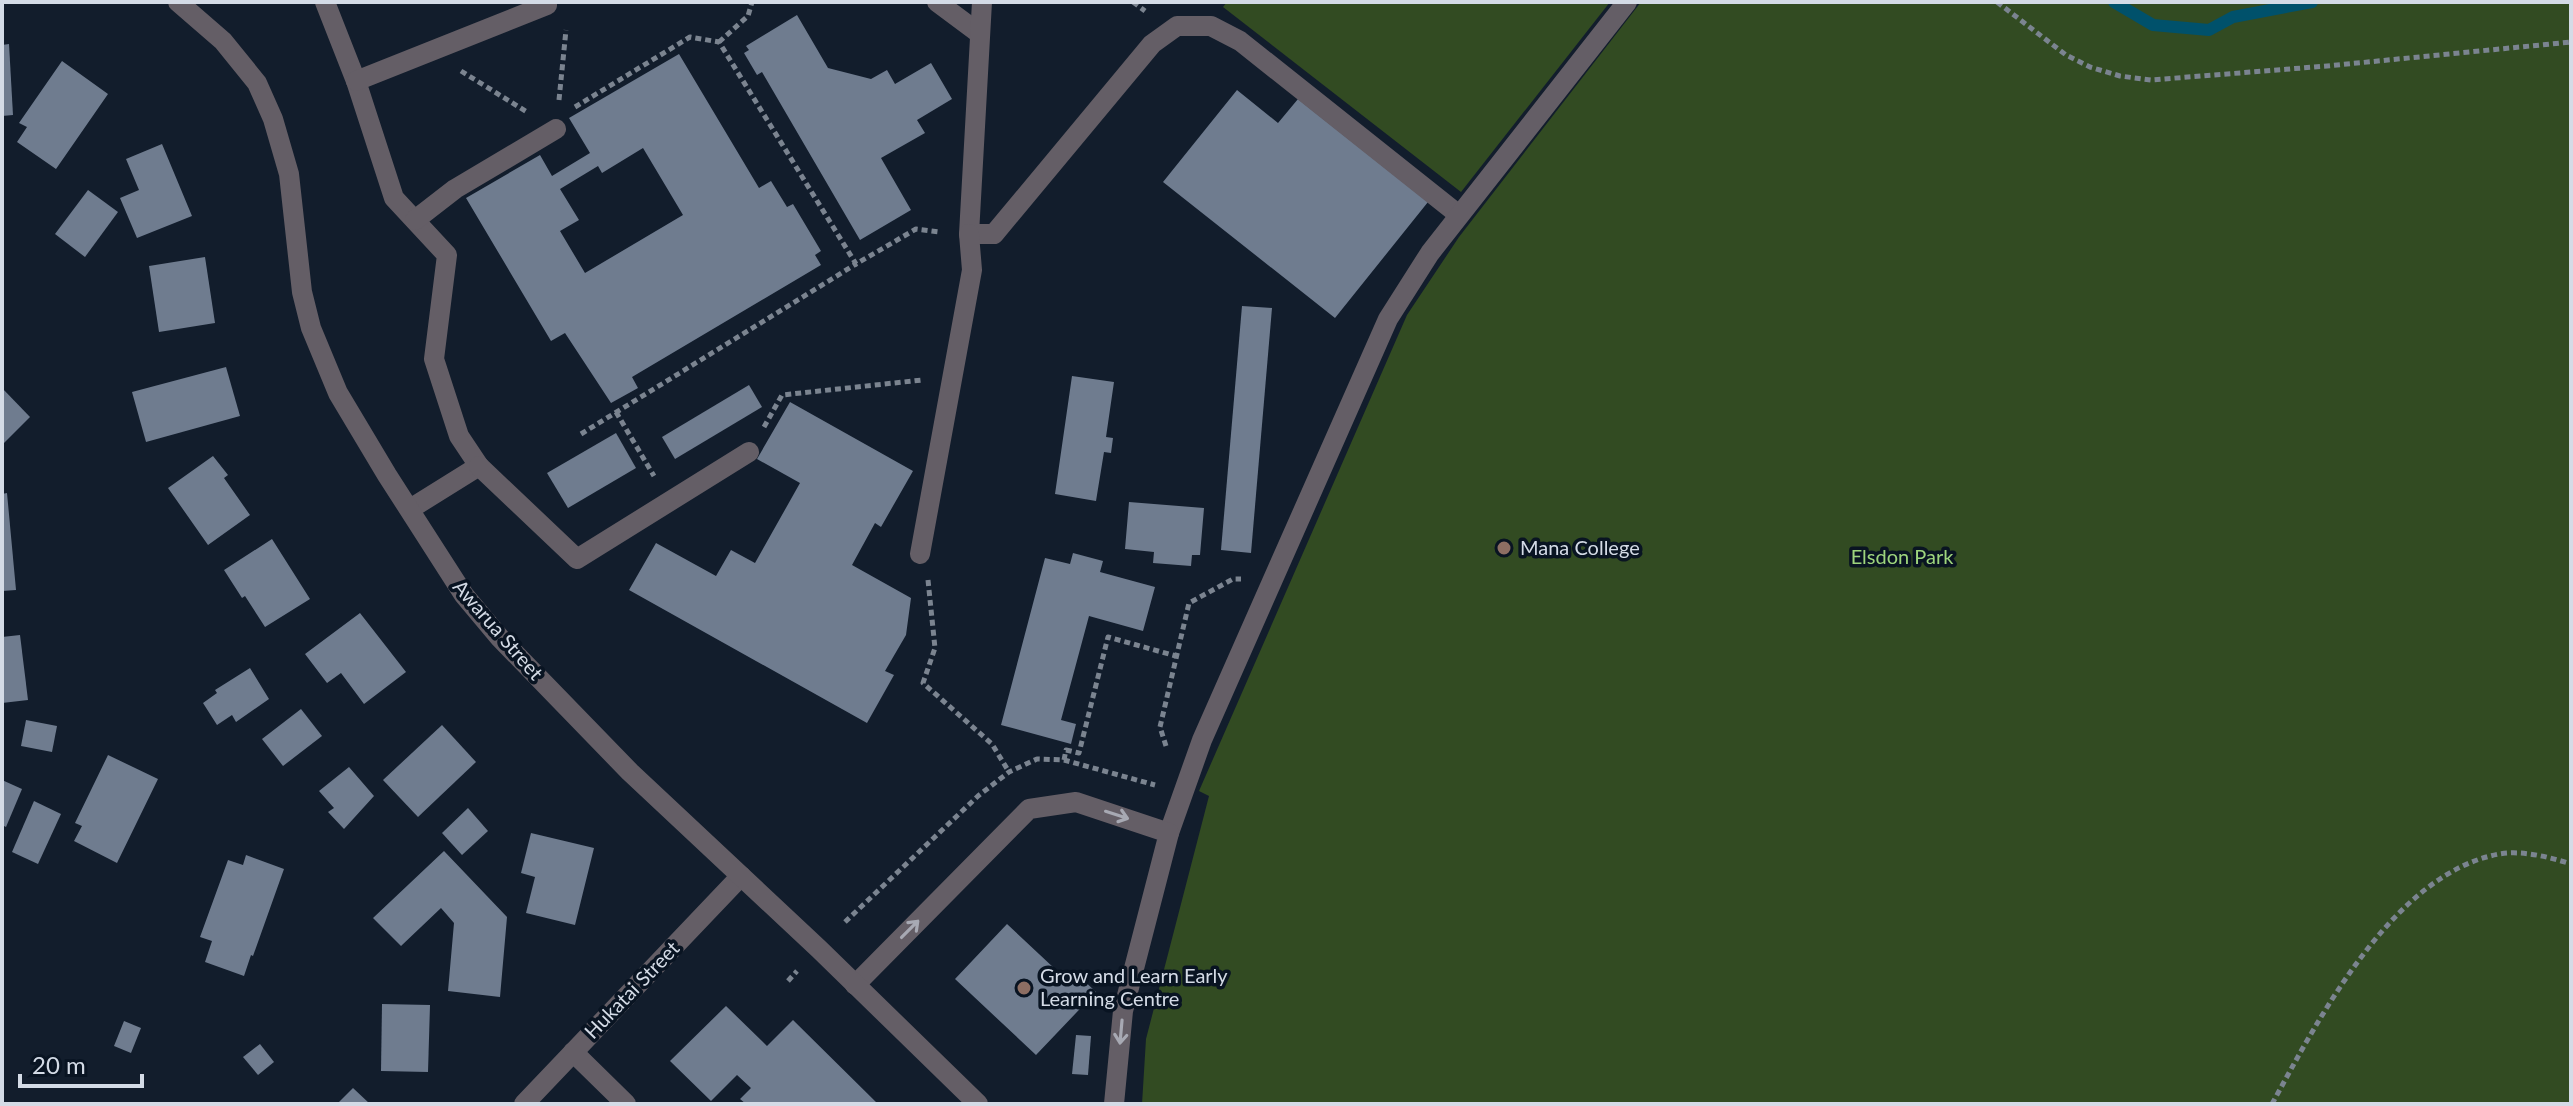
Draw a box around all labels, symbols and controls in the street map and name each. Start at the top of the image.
place label: Mana College [1520,535,1640,559]
marker: Mana College [1495,539,1513,557]
park label: Elsdon Park [1851,544,1954,568]
street label: Awarua Street [449,574,549,684]
one-way arrow [1104,809,1129,824]
one-way arrow [900,920,919,939]
street label: Hukatai Street [579,936,684,1043]
place label: Grow and Learn Early Learning Centre [1040,963,1228,1010]
marker: Grow and Learn Early Learning Centre [1015,979,1033,997]
one-way arrow [1113,1018,1128,1045]
scale bar [20,1038,142,1088]
text: 20 m [32,1050,86,1079]

